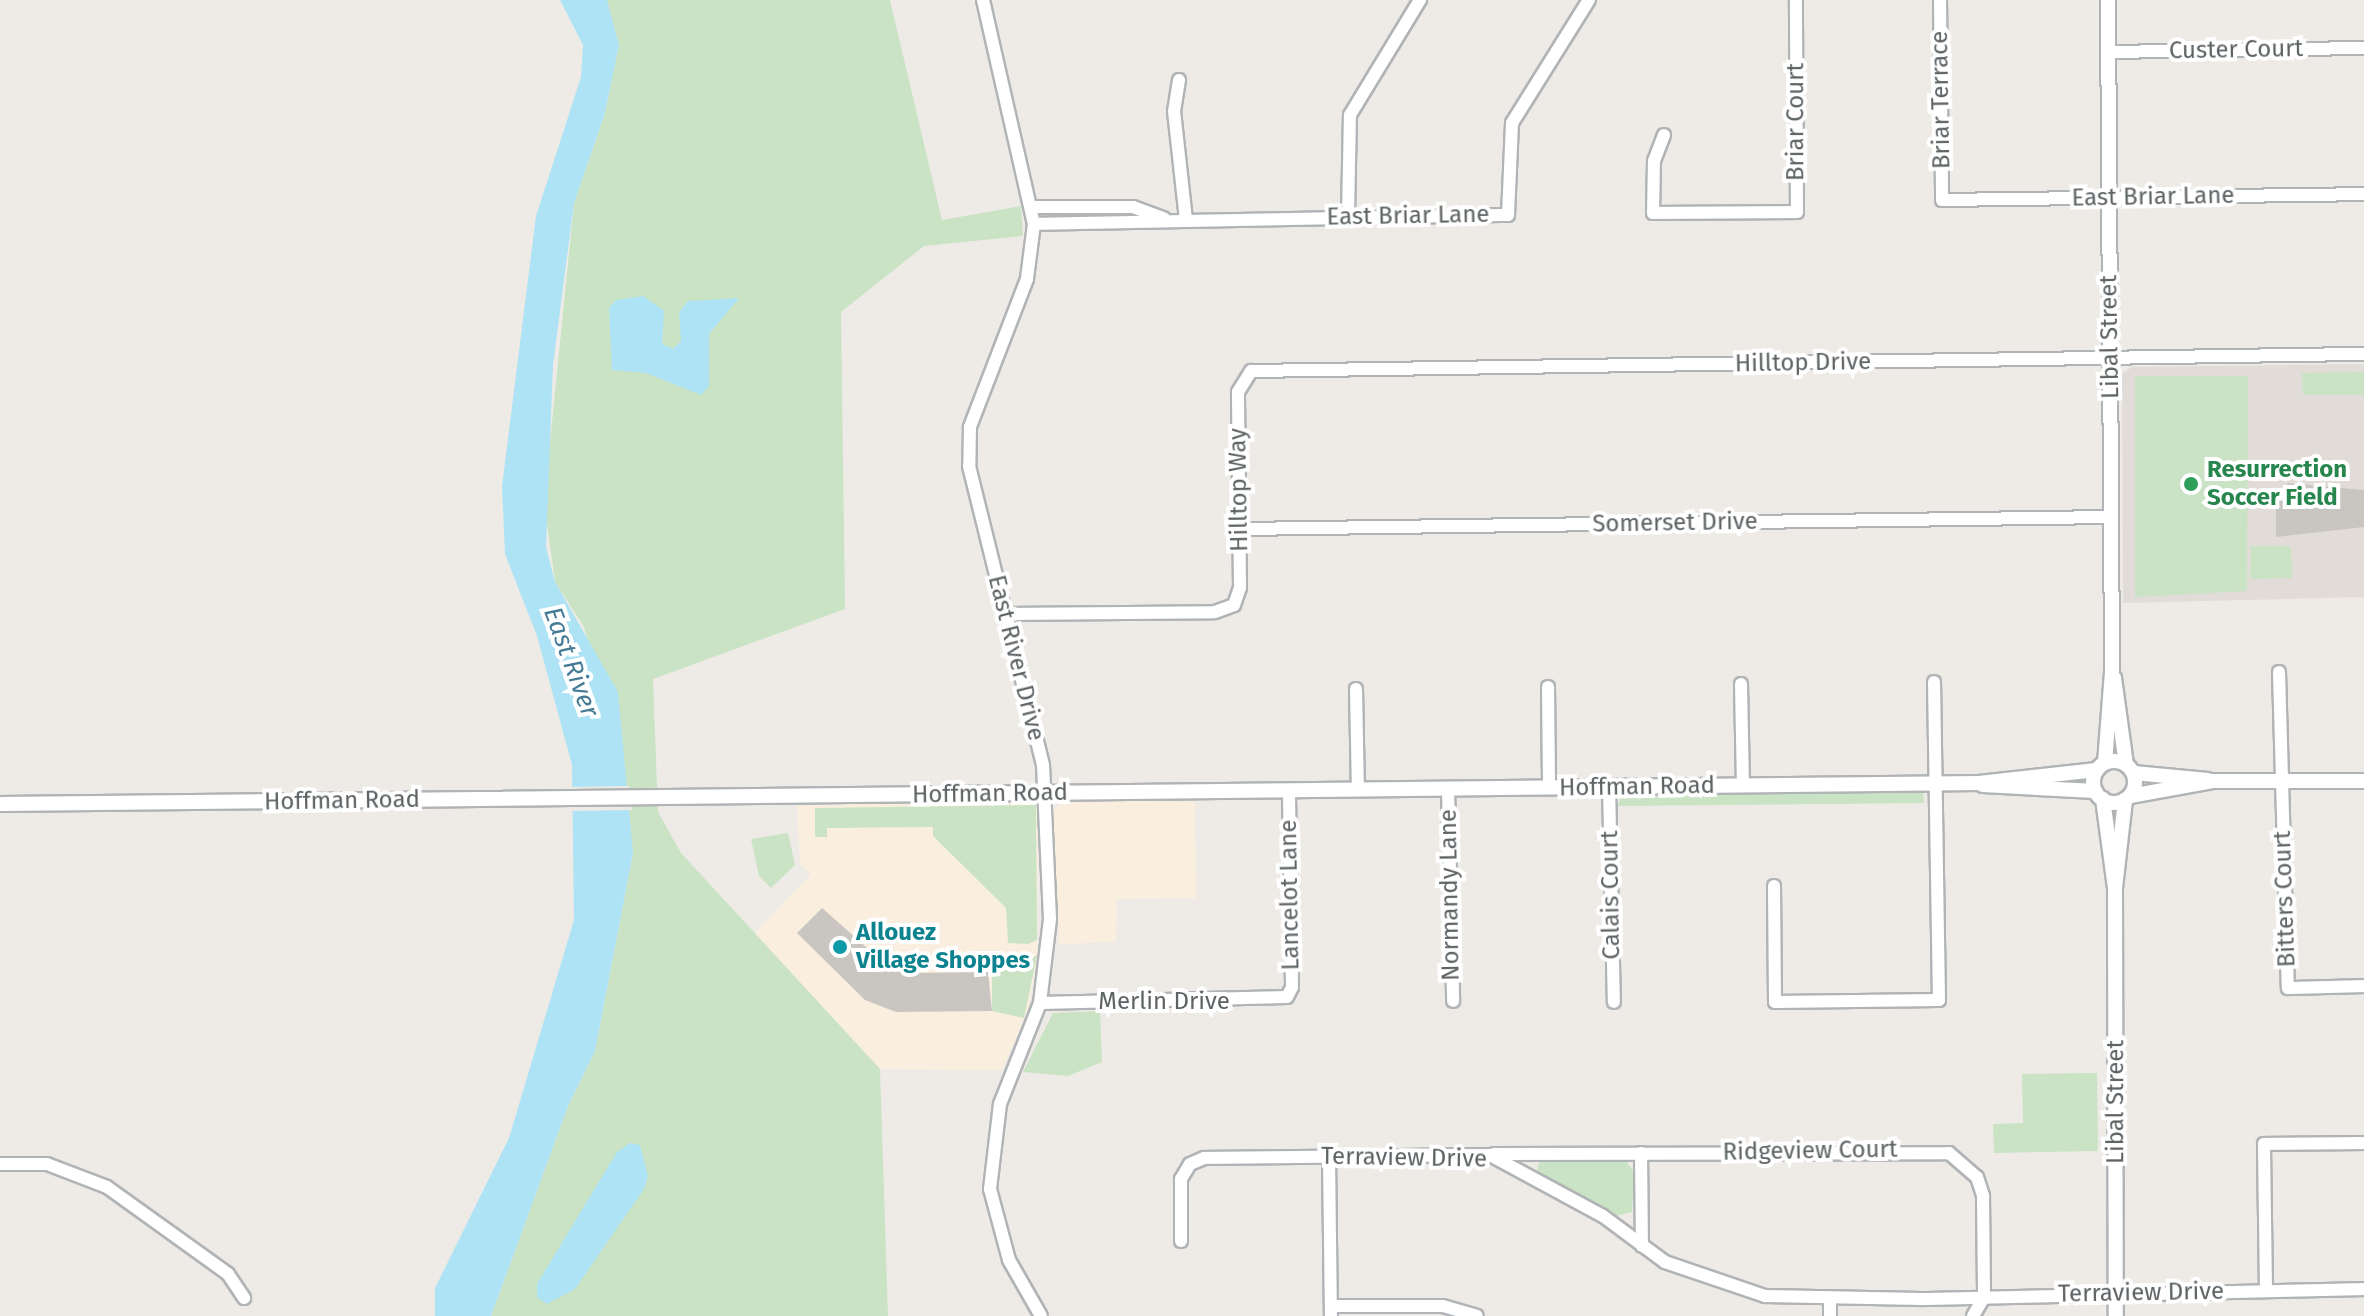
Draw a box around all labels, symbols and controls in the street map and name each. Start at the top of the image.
street label: Briar Terrace [1925,31,1957,169]
street label: Custer Court [2169,34,2303,66]
street label: Briar Court [1782,63,1810,181]
street label: East Briar Lane [2071,181,2235,213]
street label: East Briar Lane [1326,200,1490,232]
street label: Libal Street [2095,275,2125,399]
street label: Hilltop Drive [1735,347,1871,379]
street label: Hilltop Way [1224,428,1254,552]
place label: Resurrection Soccer Field [2207,456,2347,512]
marker: Resurrection Soccer Field [2182,475,2200,493]
street label: Somerset Drive [1592,507,1758,539]
street label: East River Drive [982,572,1050,744]
water label: East River [537,603,605,721]
street label: Hoffman Road [1559,771,1715,803]
street label: Hoffman Road [912,778,1068,810]
street label: Hoffman Road [264,785,420,817]
street label: Normandy Lane [1434,809,1466,981]
street label: Lancelot Lane [1274,819,1306,971]
street label: Calais Court [1595,830,1627,960]
street label: Bitters Court [2268,830,2302,968]
place label: Allouez Village Shoppes [856,919,1030,975]
marker: Allouez Village Shoppes [831,938,849,956]
street label: Merlin Drive [1098,988,1230,1016]
street label: Libal Street [2102,1040,2130,1164]
street label: Ridgeview Court [1722,1135,1898,1167]
street label: Terraview Drive [1321,1142,1487,1174]
street label: Terraview Drive [2058,1277,2224,1309]

